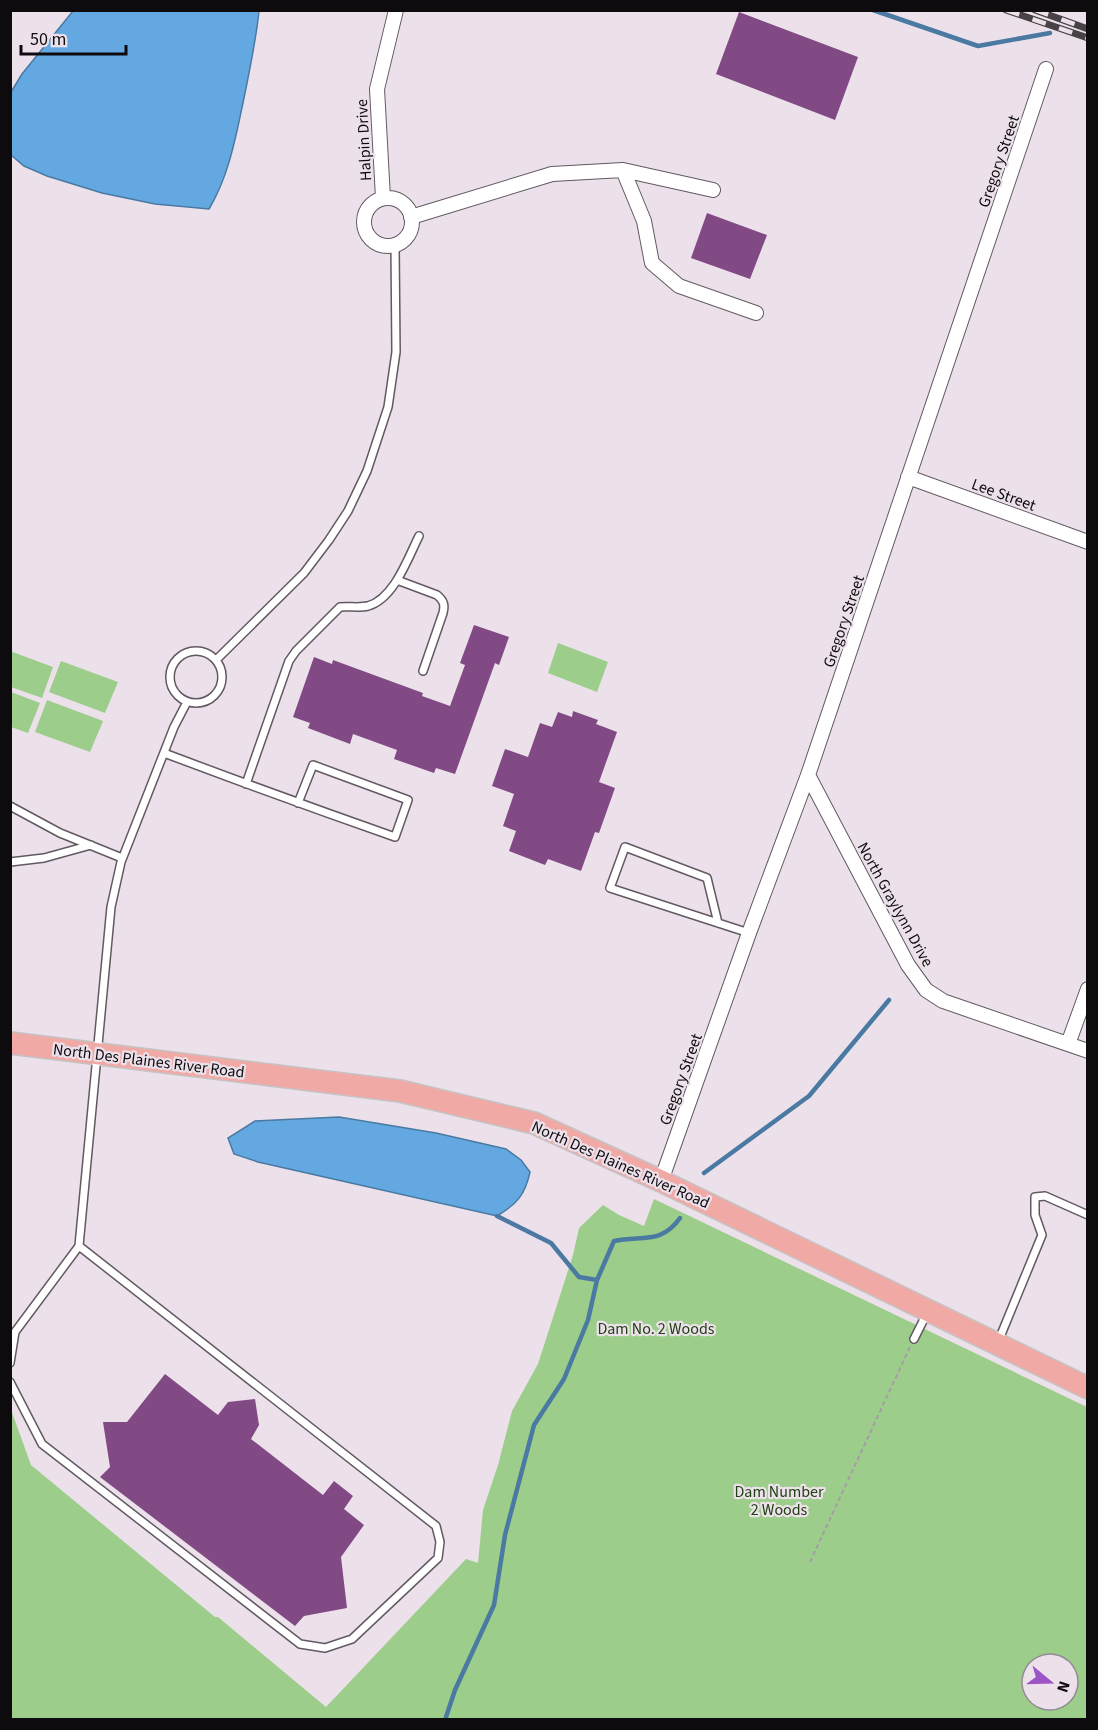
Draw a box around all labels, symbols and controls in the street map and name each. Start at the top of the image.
scale bar [21,18,126,56]
text: 50 m [30,27,66,52]
street label: Halpin Drive [351,98,377,181]
street label: Gregory Street [973,112,1025,210]
street label: Lee Street [969,473,1039,517]
street label: Gregory Street [818,572,870,670]
street label: North Graylynn Drive [852,838,939,971]
street label: Gregory Street [654,1030,708,1128]
street label: North Des Plaines River Road [52,1038,246,1084]
street label: North Des Plaines River Road [528,1116,713,1214]
park label: Dam No. 2 Woods [597,1318,715,1340]
park label: Dam Number 2 Woods [734,1481,824,1521]
north arrow [1020,1652,1080,1712]
text: N [1051,1678,1075,1695]

